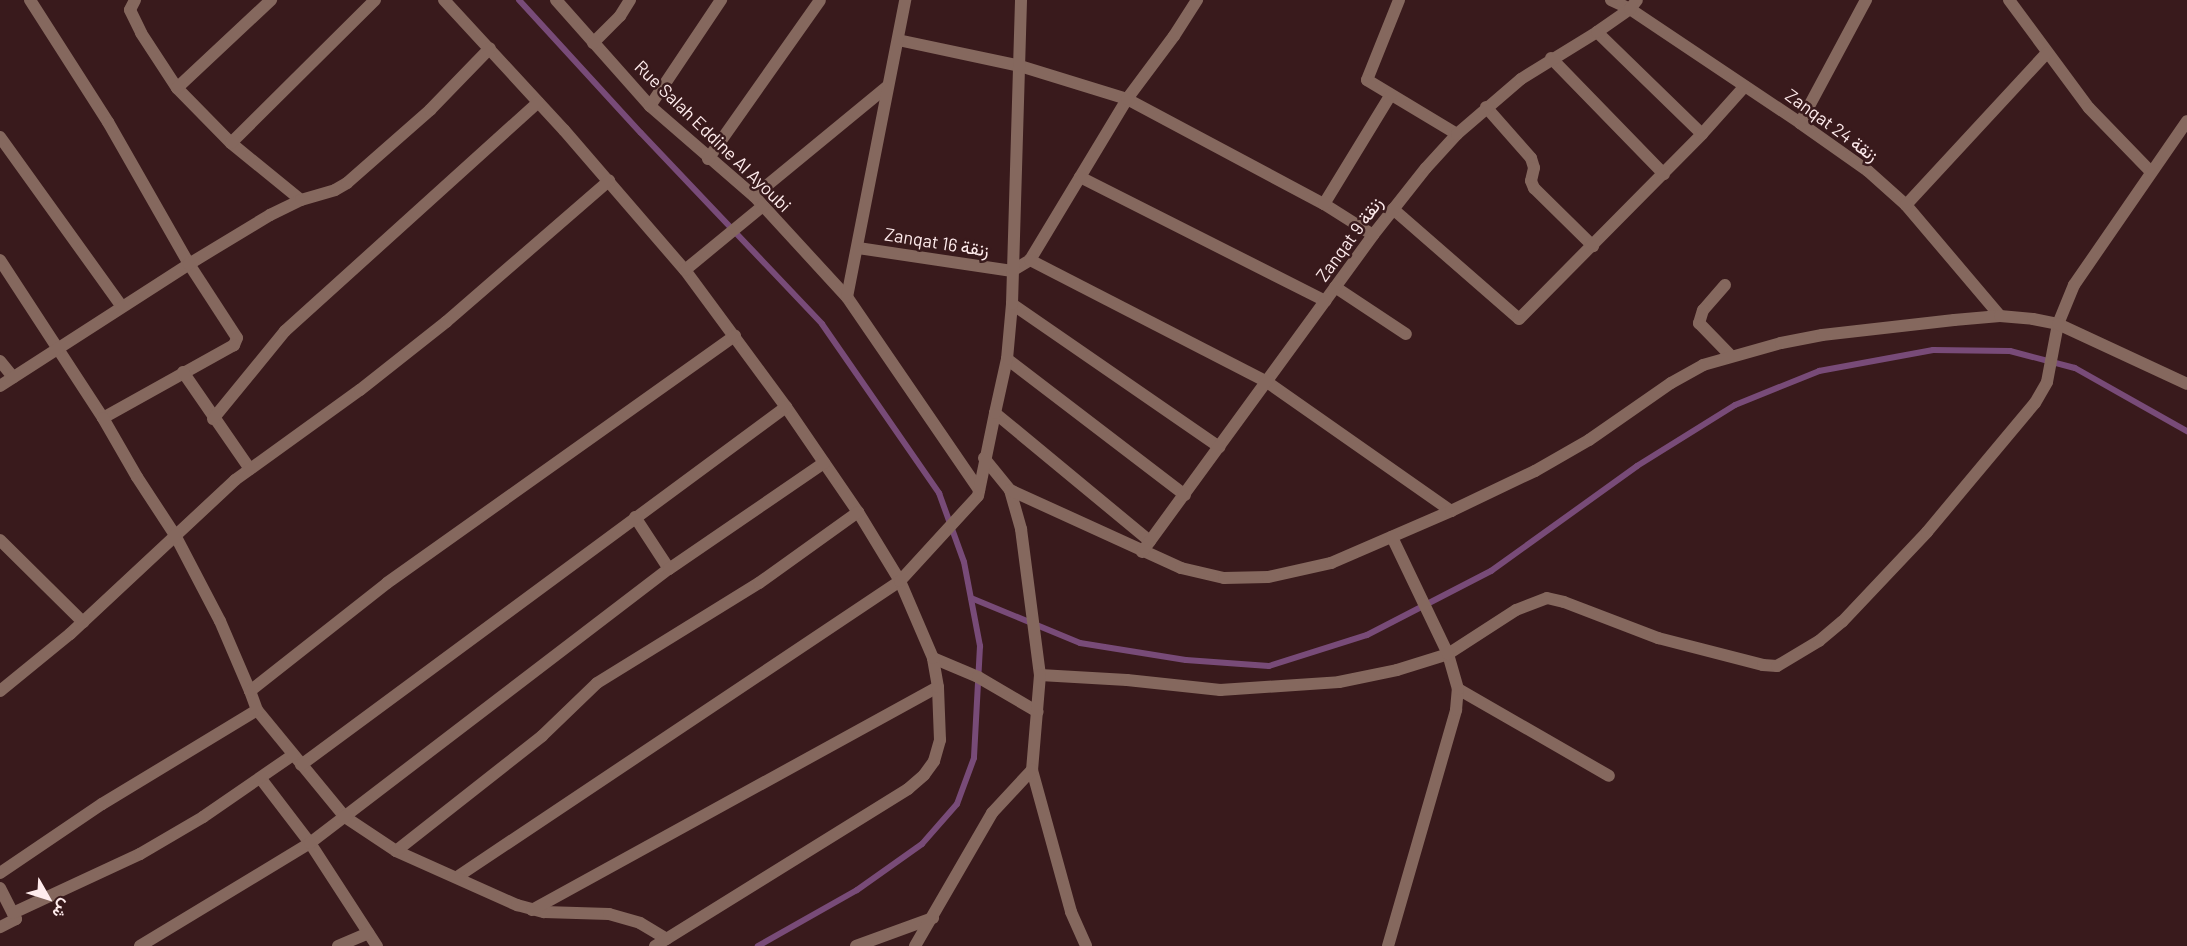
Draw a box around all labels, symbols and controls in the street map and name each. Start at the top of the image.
street label: Rue Salah Eddine Al Ayoubi [630,56,796,216]
street label: Zanqat 24 زنقة [1781,84,1883,166]
street label: Zanqat 9 زنقة [1311,192,1387,286]
street label: Zanqat 16 زنقة [883,223,991,261]
north arrow [18,868,78,928]
text: ش [49,896,76,923]

